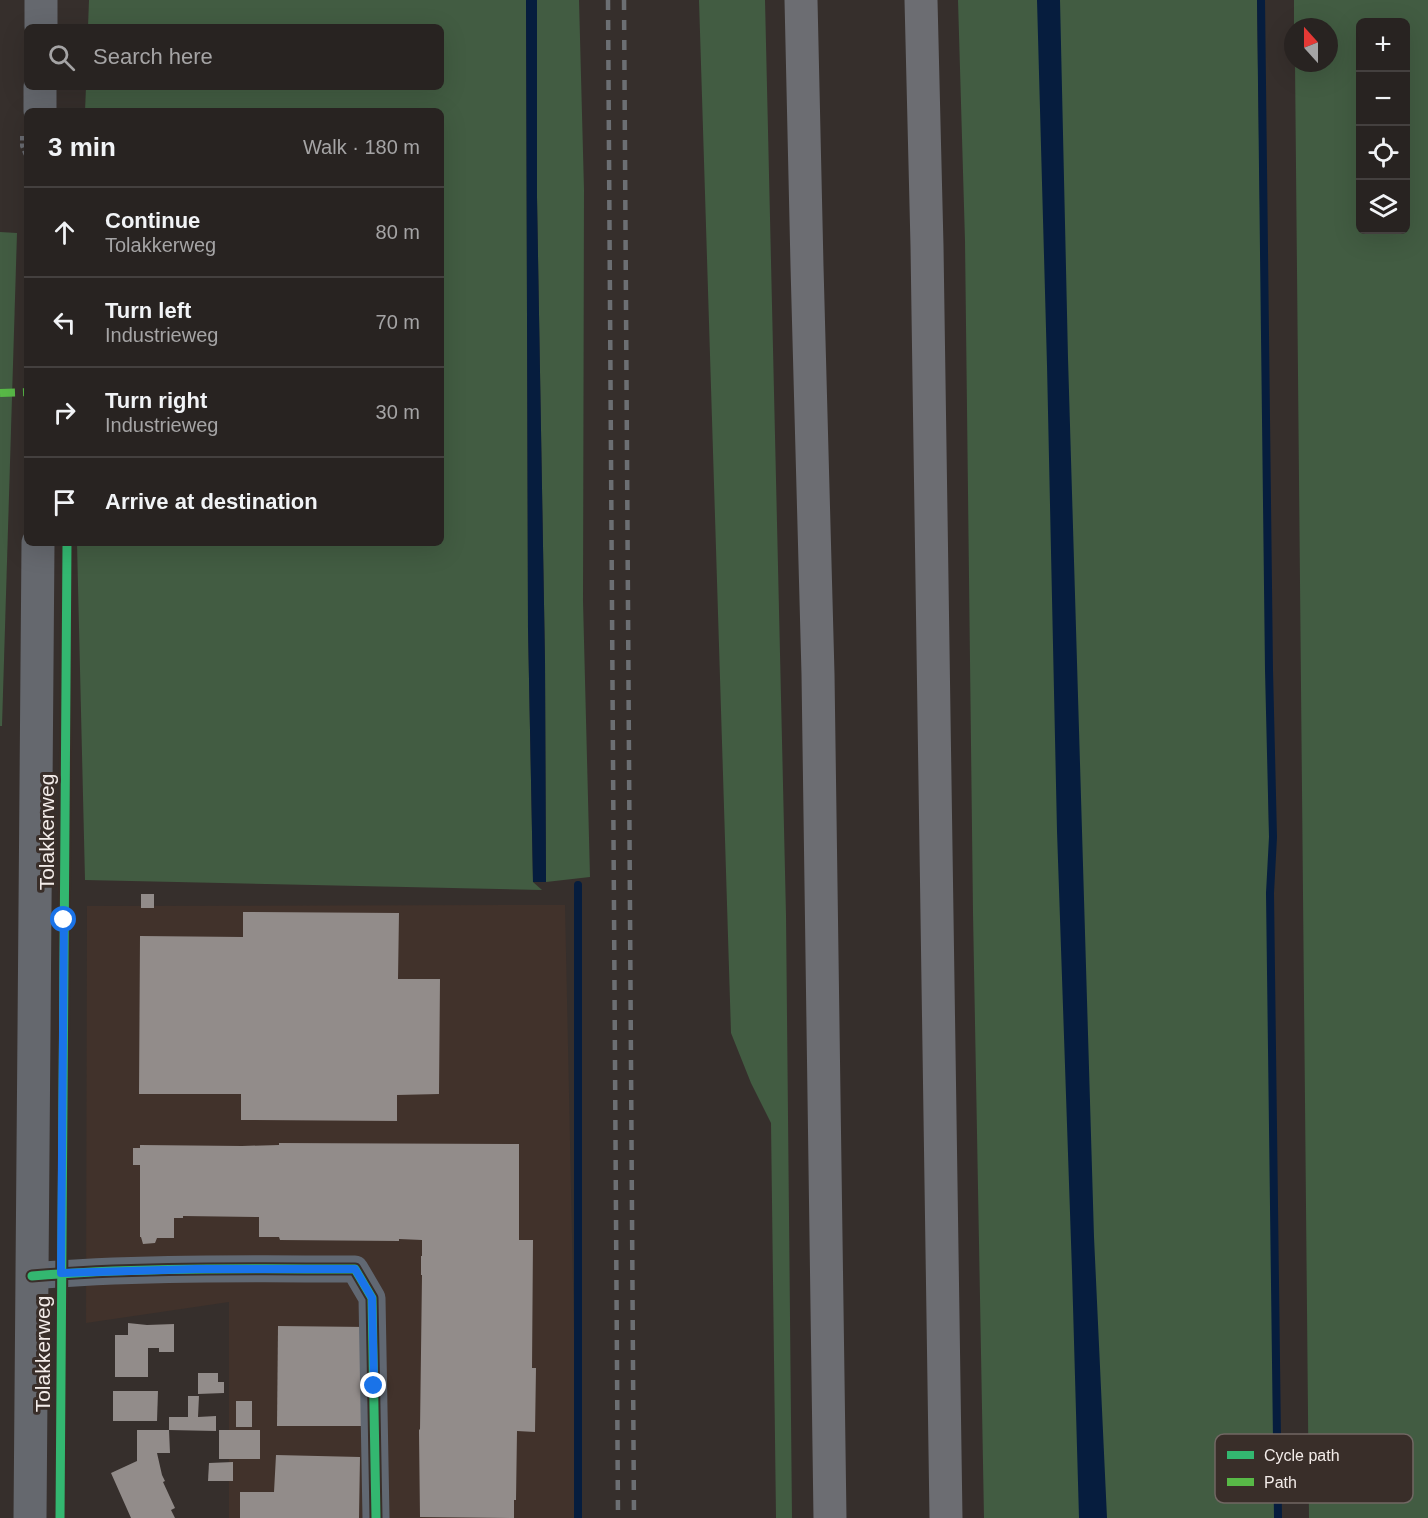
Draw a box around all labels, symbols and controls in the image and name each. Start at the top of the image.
north arrow [1284,18,1338,72]
map controls [1356,18,1410,234]
button: + [1356,18,1410,72]
search box [24,24,444,90]
icon: search [45,41,78,74]
text: Search here [93,44,213,69]
button: − [1356,72,1410,126]
button: locate [1356,126,1410,180]
text: 3 min [48,132,116,162]
text: Walk · 180 m [303,136,420,158]
button: layers [1356,180,1410,234]
text: Continue [105,208,200,233]
icon: ahead [48,216,81,249]
text: 80 m [376,221,420,243]
text: Tolakkerweg [105,234,216,256]
text: Turn left [105,298,191,323]
icon: left [48,306,81,339]
text: 70 m [376,311,420,333]
text: Industrieweg [105,324,218,346]
text: Turn right [105,388,207,413]
icon: right [48,396,81,429]
text: 30 m [376,401,420,423]
text: Industrieweg [105,414,218,436]
icon: arrive [48,486,81,519]
text: Arrive at destination [105,489,318,514]
street label: Tolakkerweg [35,774,58,890]
route start [50,906,76,932]
street label: Tolakkerweg [31,1296,54,1412]
route end [360,1372,386,1398]
legend [1215,1434,1413,1503]
text: Cycle path [1264,1447,1340,1464]
text: Path [1264,1474,1297,1491]

